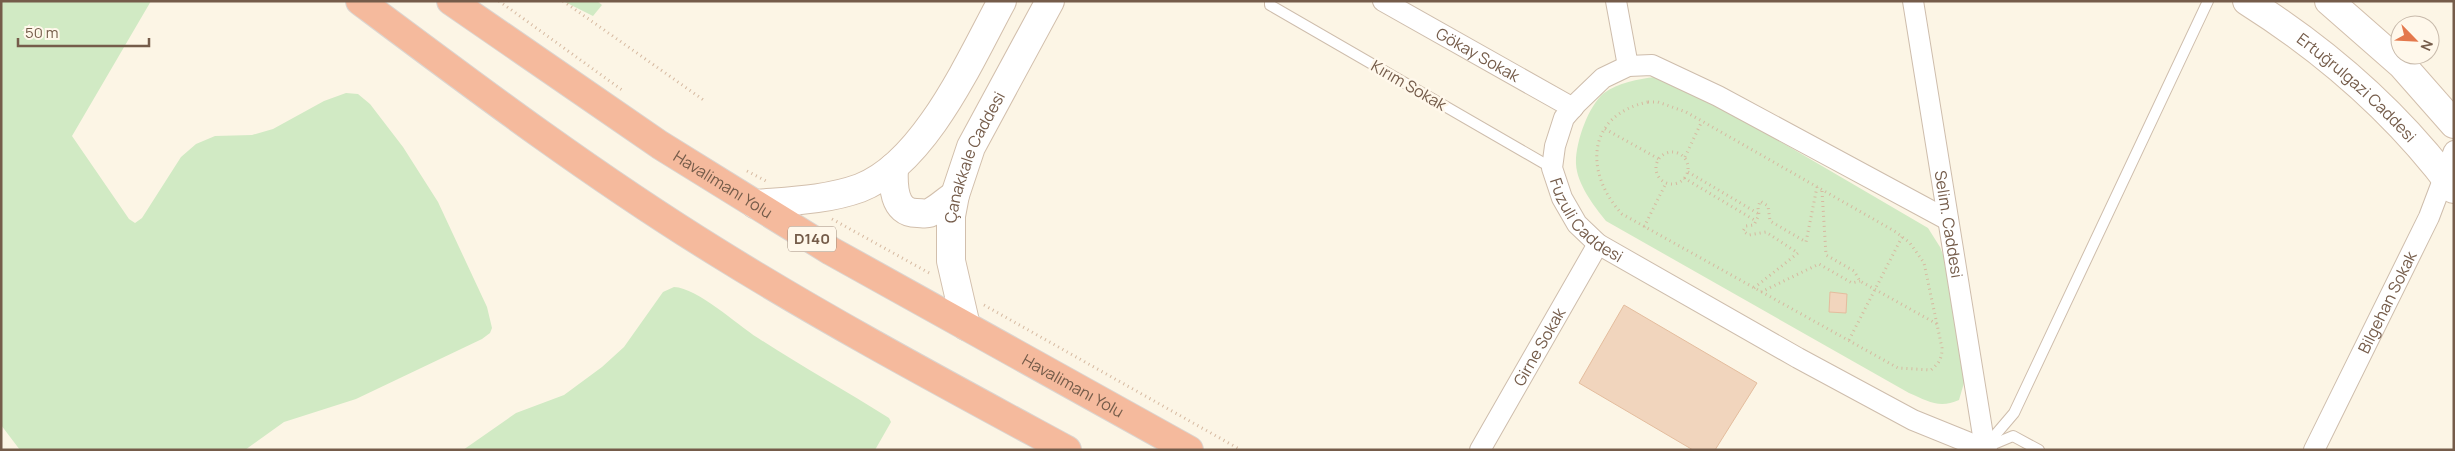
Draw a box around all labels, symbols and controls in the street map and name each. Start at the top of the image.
scale bar [18,15,149,47]
north arrow [2390,15,2440,65]
text: 50 m [25,22,59,43]
street label: Gökay Sokak [1432,22,1525,87]
street label: Ertuğrulgazi Caddesi [2292,28,2421,147]
text: N [2417,37,2438,54]
street label: Kırım Sokak [1367,55,1452,116]
street label: Çanakkale Caddesi [940,88,1010,223]
street label: Havalimanı Yolu [669,145,777,223]
street label: Selim. Caddesi [1929,169,1968,279]
street label: Fuzuli Caddesi [1545,175,1627,267]
road number: D140 [788,226,836,252]
street label: Bilgehan Sokak [2353,246,2422,357]
street label: Girne Sokak [1508,303,1571,390]
street label: Havalimanı Yolu [1018,349,1128,423]

